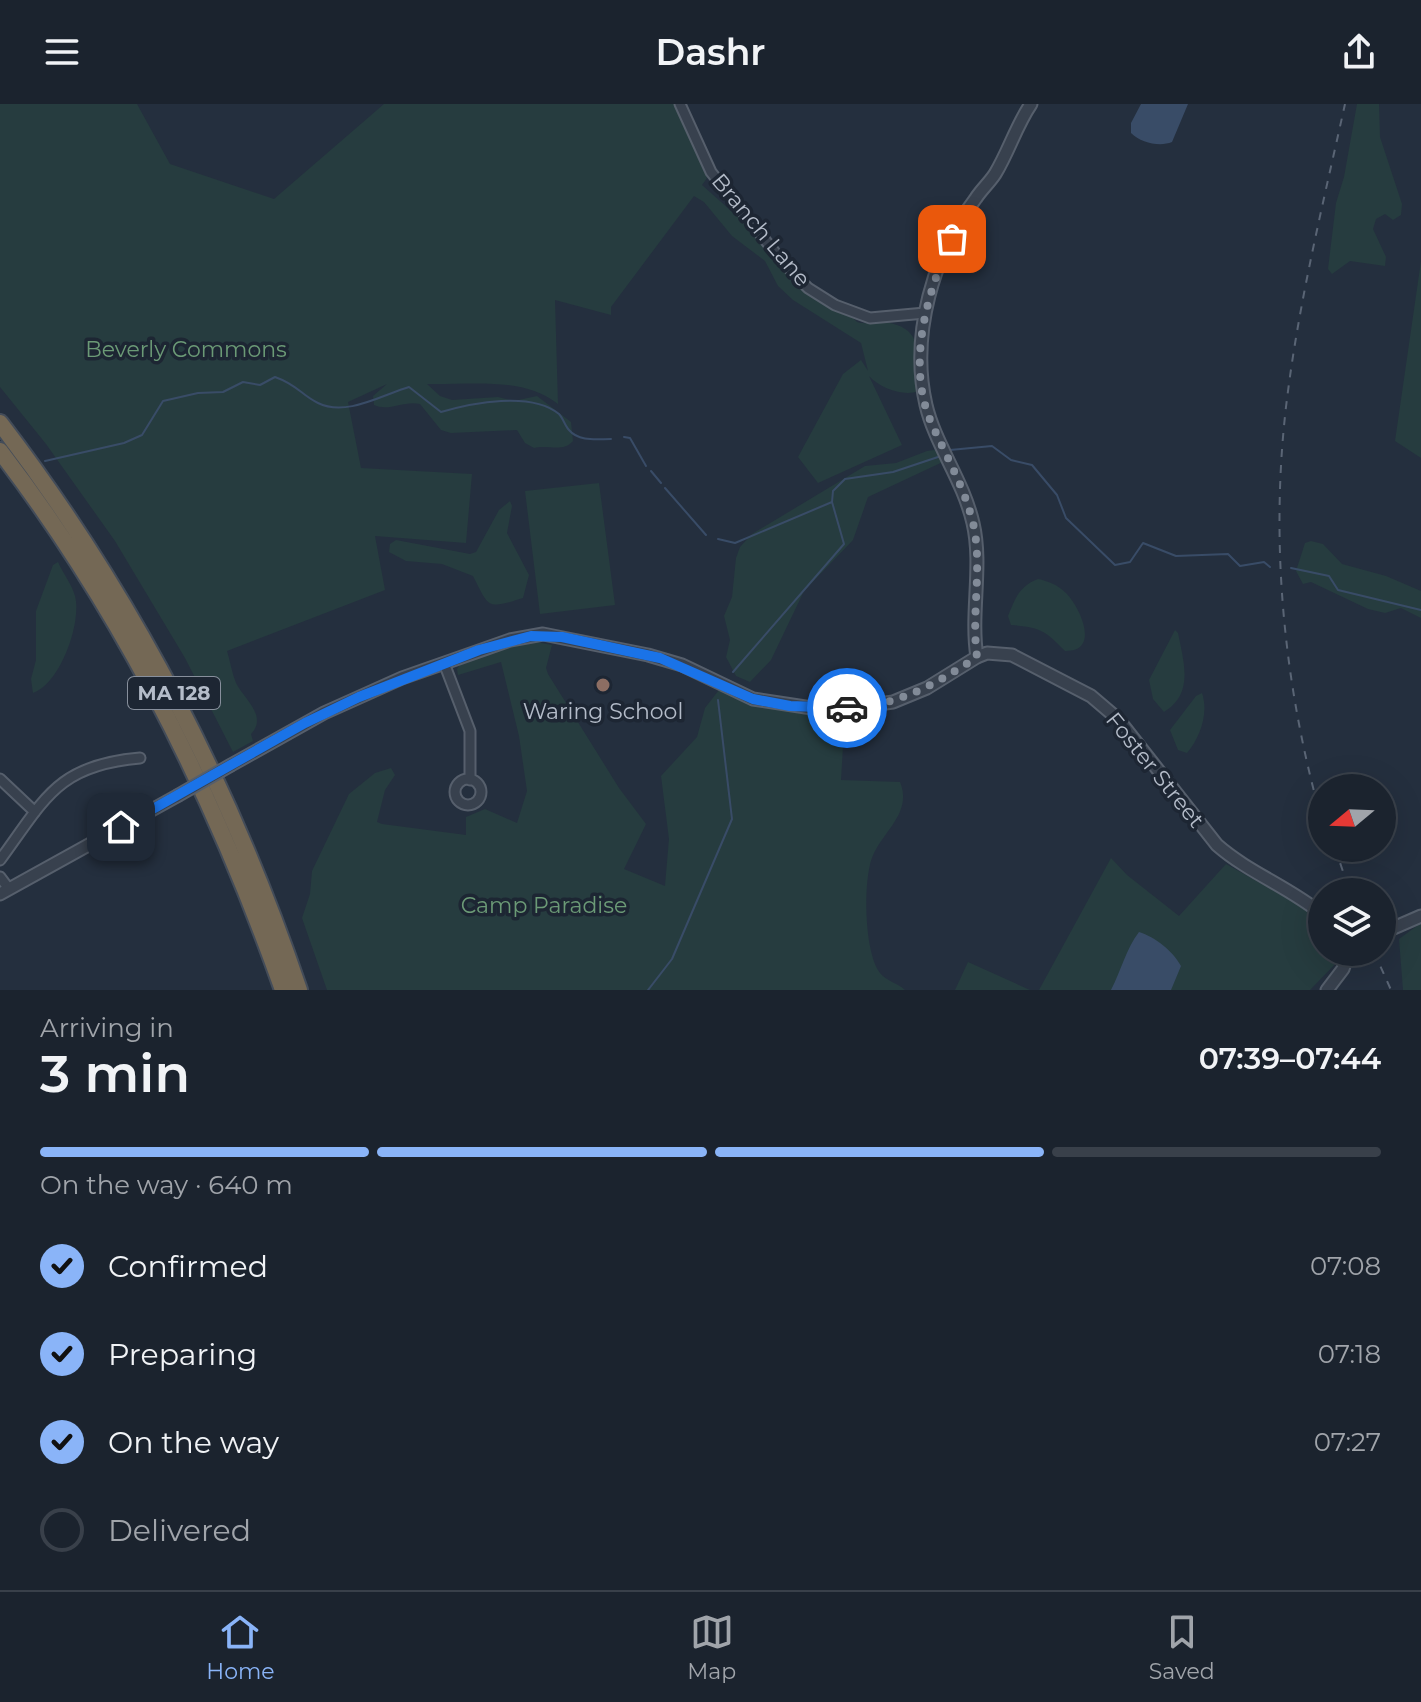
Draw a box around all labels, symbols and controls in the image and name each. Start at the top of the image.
icon: menu [40,30,84,74]
text: Dashr [656,30,765,74]
icon: share [1337,30,1381,74]
street label: Branch Lane [706,168,816,292]
pin [918,205,986,273]
icon: bag [930,217,974,261]
park label: Beverly Commons [85,336,287,363]
courier [807,668,887,748]
marker: Waring School [594,676,612,694]
road number: MA 128 [128,677,220,709]
icon: car [825,686,869,730]
place label: Waring School [523,698,683,725]
street label: Foster Street [1100,707,1210,833]
north arrow [1308,774,1396,862]
map controls [1308,774,1396,966]
pin [87,793,155,861]
icon: home [99,805,143,849]
button: layers [1308,878,1396,966]
park label: Camp Paradise [461,892,627,919]
text: Arriving in [40,1012,174,1044]
text: 07:39–07:44 [1199,1040,1381,1077]
text: 3 min [40,1042,190,1105]
text: On the way · 640 m [40,1169,293,1201]
icon: check [40,1244,84,1288]
text: Confirmed [108,1248,268,1285]
text: 07:08 [1310,1250,1381,1282]
icon: check [40,1332,84,1376]
text: Preparing [108,1336,257,1373]
text: 07:18 [1318,1338,1381,1370]
icon: check [40,1420,84,1464]
text: On the way [108,1424,279,1461]
text: 07:27 [1314,1426,1381,1458]
text: Delivered [108,1512,251,1549]
tab: Home [206,1610,275,1685]
tab: Map [687,1610,736,1685]
tab: Saved [1149,1610,1215,1685]

